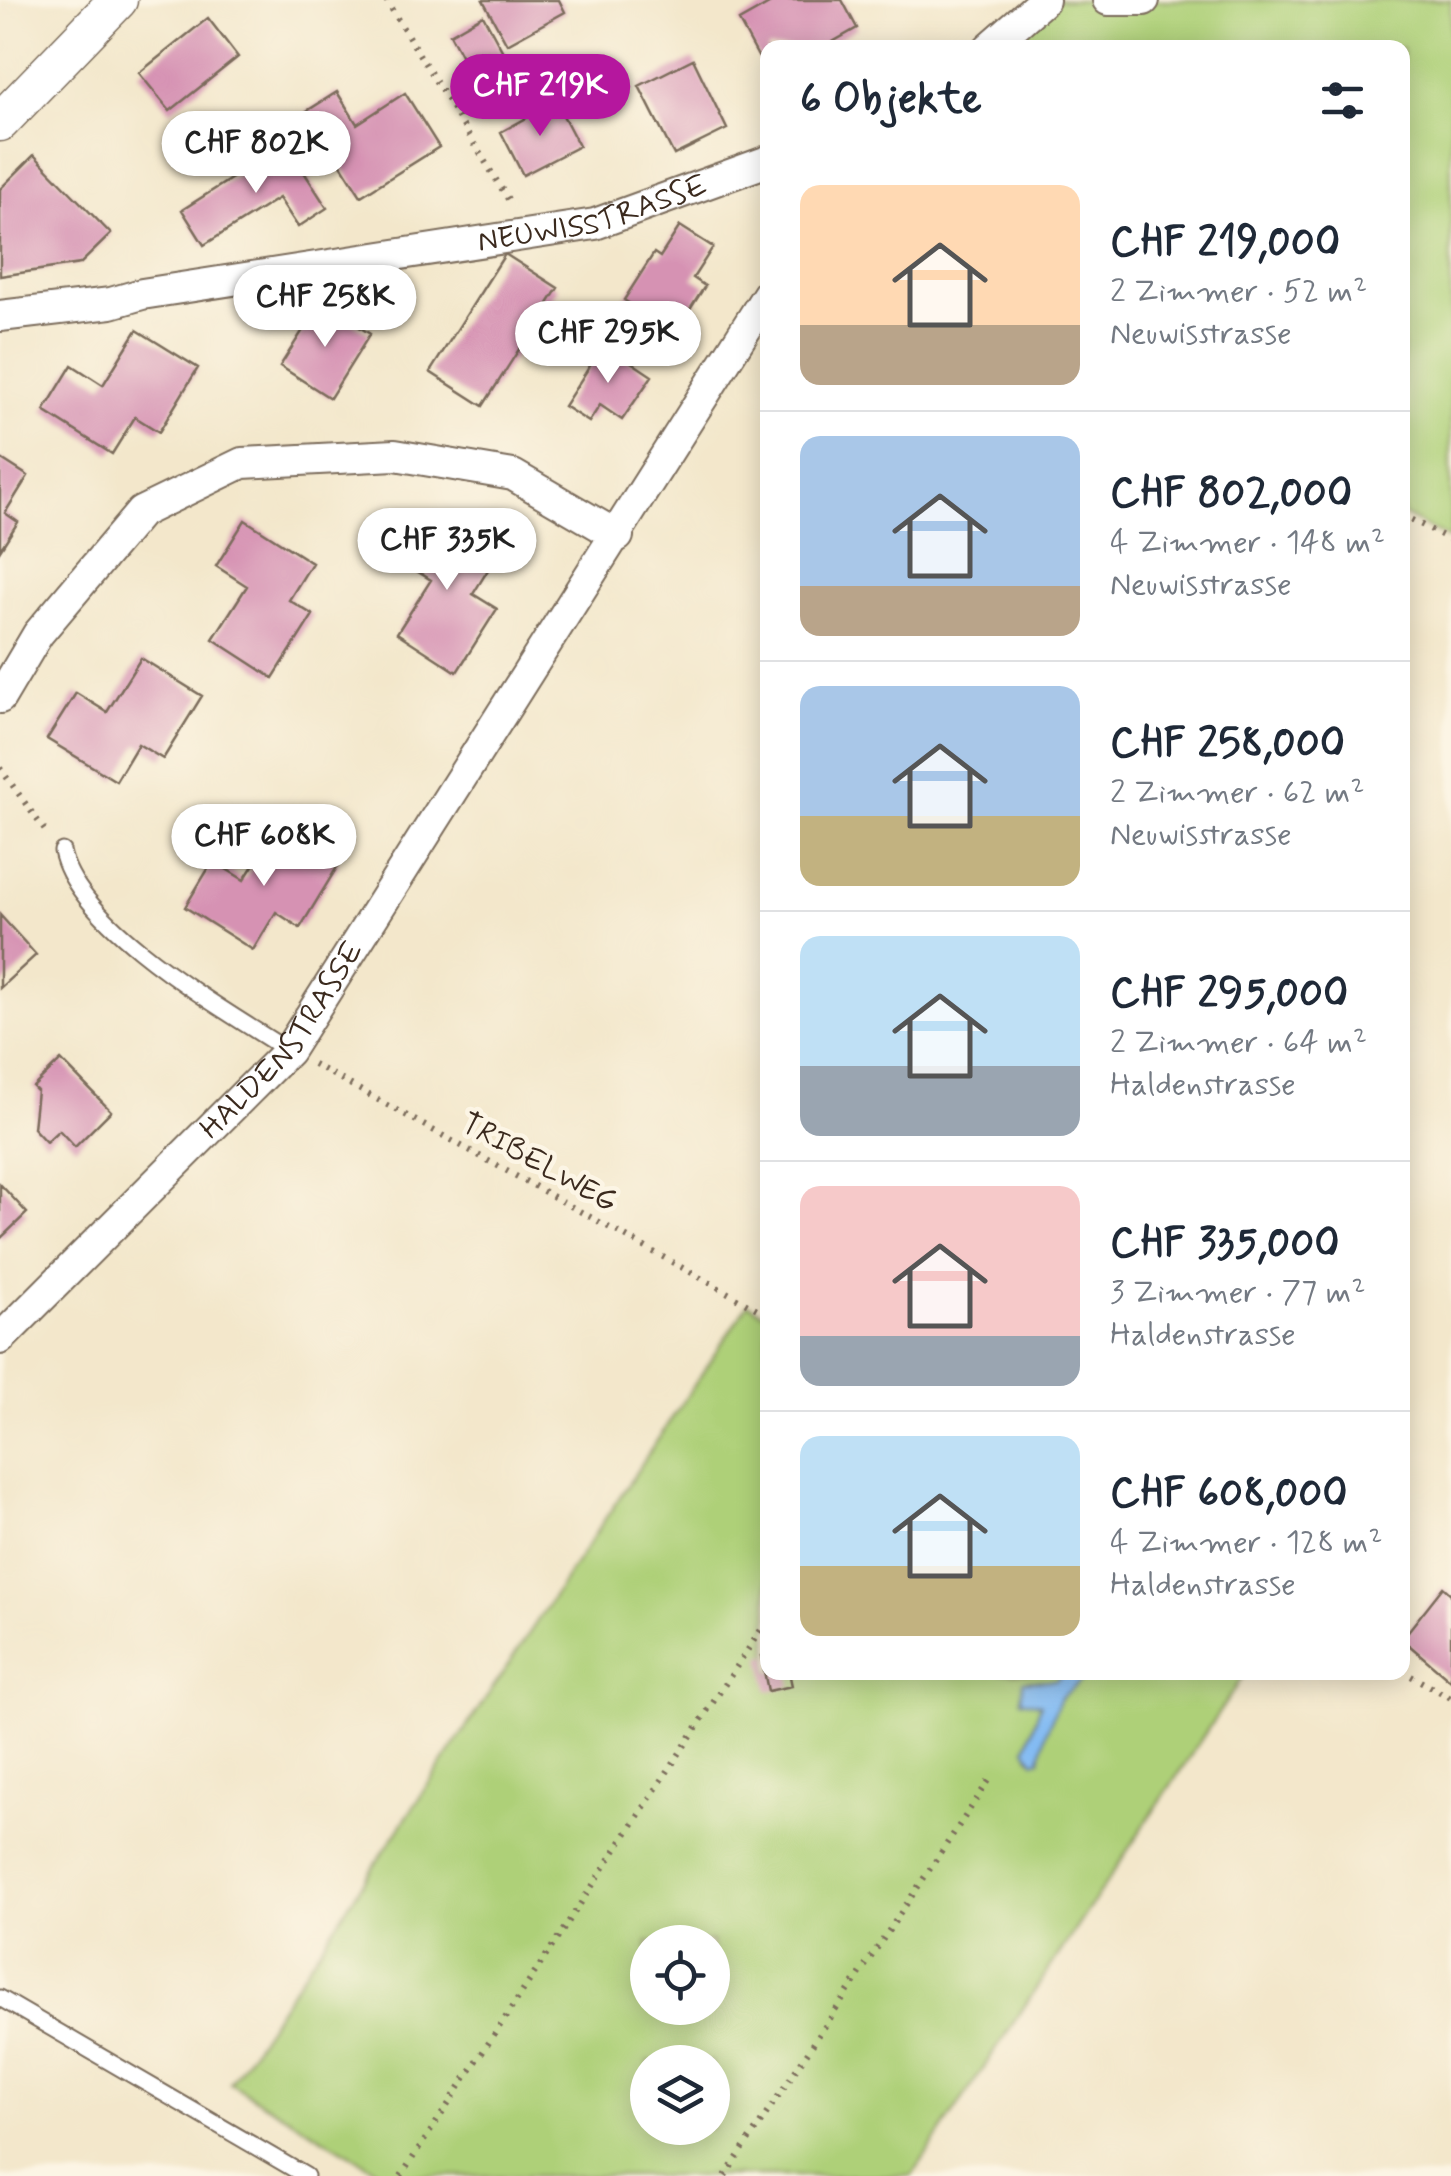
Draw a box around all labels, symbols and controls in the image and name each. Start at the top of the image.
pin: CHF 219K [437,54,643,139]
text: CHF 219K [472,65,608,107]
text: 6 Objekte [800,73,982,128]
icon: filters [1315,73,1370,128]
pin: CHF 802K [153,111,359,196]
text: CHF 802K [184,122,328,164]
street label: NEUWISSTRASSE [475,165,712,261]
text: CHF 219,000 [1110,216,1340,271]
icon: home [880,225,1000,345]
pin: CHF 258K [222,265,428,350]
text: 2 Zimmer · 52 m² [1110,271,1367,313]
text: CHF 258K [255,276,395,318]
pin: CHF 295K [505,301,711,386]
text: CHF 295K [537,312,679,354]
text: Neuwisstrasse [1110,313,1292,355]
text: CHF 802,000 [1110,467,1352,522]
icon: home [880,476,1000,596]
pin: CHF 335K [344,508,550,593]
text: CHF 335K [379,519,515,561]
text: 4 Zimmer · 148 m² [1110,522,1385,564]
text: Neuwisstrasse [1110,564,1292,606]
text: CHF 258,000 [1110,717,1345,772]
icon: home [880,726,1000,846]
text: 2 Zimmer · 62 m² [1110,772,1364,814]
pin: CHF 608K [161,804,367,889]
text: Neuwisstrasse [1110,814,1292,856]
text: CHF 608K [193,815,335,857]
street label: HALDENSTRASSE [191,934,372,1148]
text: CHF 295,000 [1110,967,1348,1022]
icon: home [880,976,1000,1096]
text: 2 Zimmer · 64 m² [1110,1022,1367,1064]
text: Haldenstrasse [1110,1064,1296,1106]
street label: TRIBELWEG [454,1104,624,1222]
text: CHF 335,000 [1110,1217,1340,1272]
icon: home [880,1226,1000,1346]
text: 3 Zimmer · 77 m² [1110,1272,1365,1314]
text: Haldenstrasse [1110,1314,1296,1356]
text: CHF 608,000 [1110,1467,1348,1522]
icon: home [880,1476,1000,1596]
text: 4 Zimmer · 128 m² [1110,1522,1383,1564]
text: Haldenstrasse [1110,1564,1296,1606]
map controls [630,1925,730,2145]
button: locate [630,1925,730,2025]
button: layers [630,2045,730,2145]

